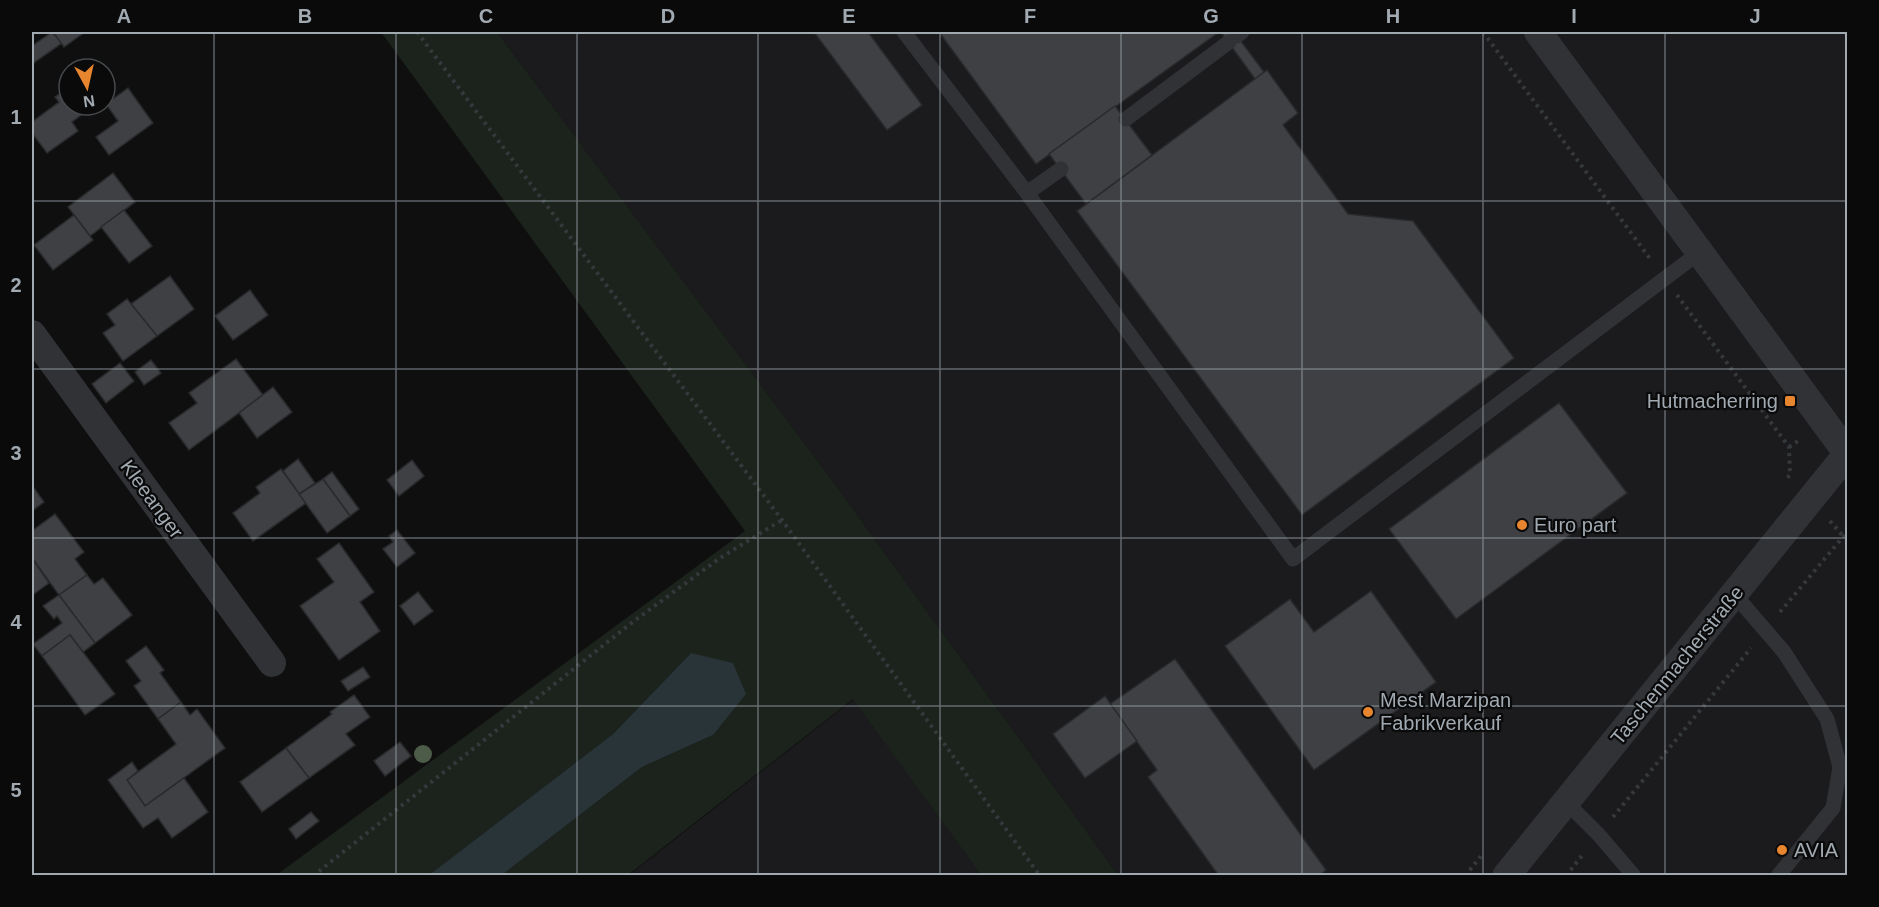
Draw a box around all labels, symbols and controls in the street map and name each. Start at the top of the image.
text: A [117,5,131,27]
text: B [298,5,312,27]
text: C [479,5,493,27]
text: D [661,5,675,27]
text: E [842,5,856,27]
text: F [1024,5,1036,27]
text: G [1203,5,1219,27]
text: H [1386,5,1400,27]
text: I [1571,5,1577,27]
text: J [1749,5,1761,27]
north arrow [57,57,117,117]
text: N [82,92,96,111]
text: 1 [10,106,22,128]
text: 2 [10,274,22,296]
place label: Hutmacherring [1647,390,1778,412]
marker: Hutmacherring [1783,394,1797,408]
text: 3 [10,442,22,464]
street label: Kleeanger [116,456,188,543]
place label: Euro part [1534,514,1617,536]
marker: Euro part [1515,518,1529,532]
street label: Taschenmacherstraße [1606,581,1748,749]
text: 4 [10,611,22,633]
place label: Mest Marzipan Fabrikverkauf [1380,689,1511,734]
marker: Mest Marzipan Fabrikverkauf [1361,705,1375,719]
text: 5 [10,779,22,801]
place label: AVIA [1794,839,1839,861]
marker: AVIA [1775,843,1789,857]

